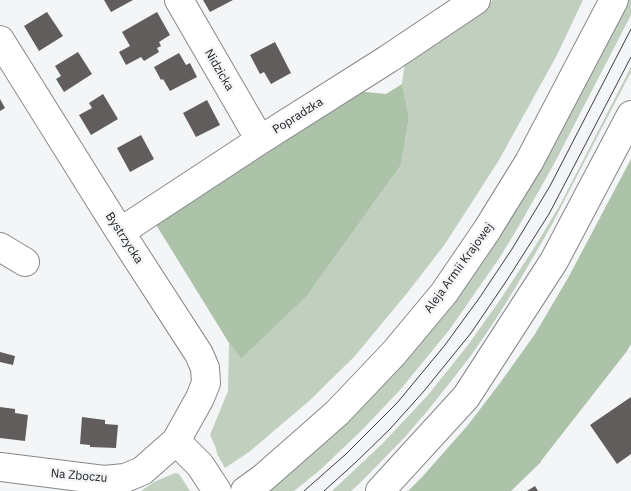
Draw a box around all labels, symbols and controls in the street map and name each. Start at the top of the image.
street label: Nidzicka [201,47,237,93]
street label: Popradzka [270,95,326,137]
street label: Bystrzycka [102,210,146,266]
street label: Aleja Armii Krajowej [421,220,497,316]
street label: Na Zboczu [50,466,108,486]

